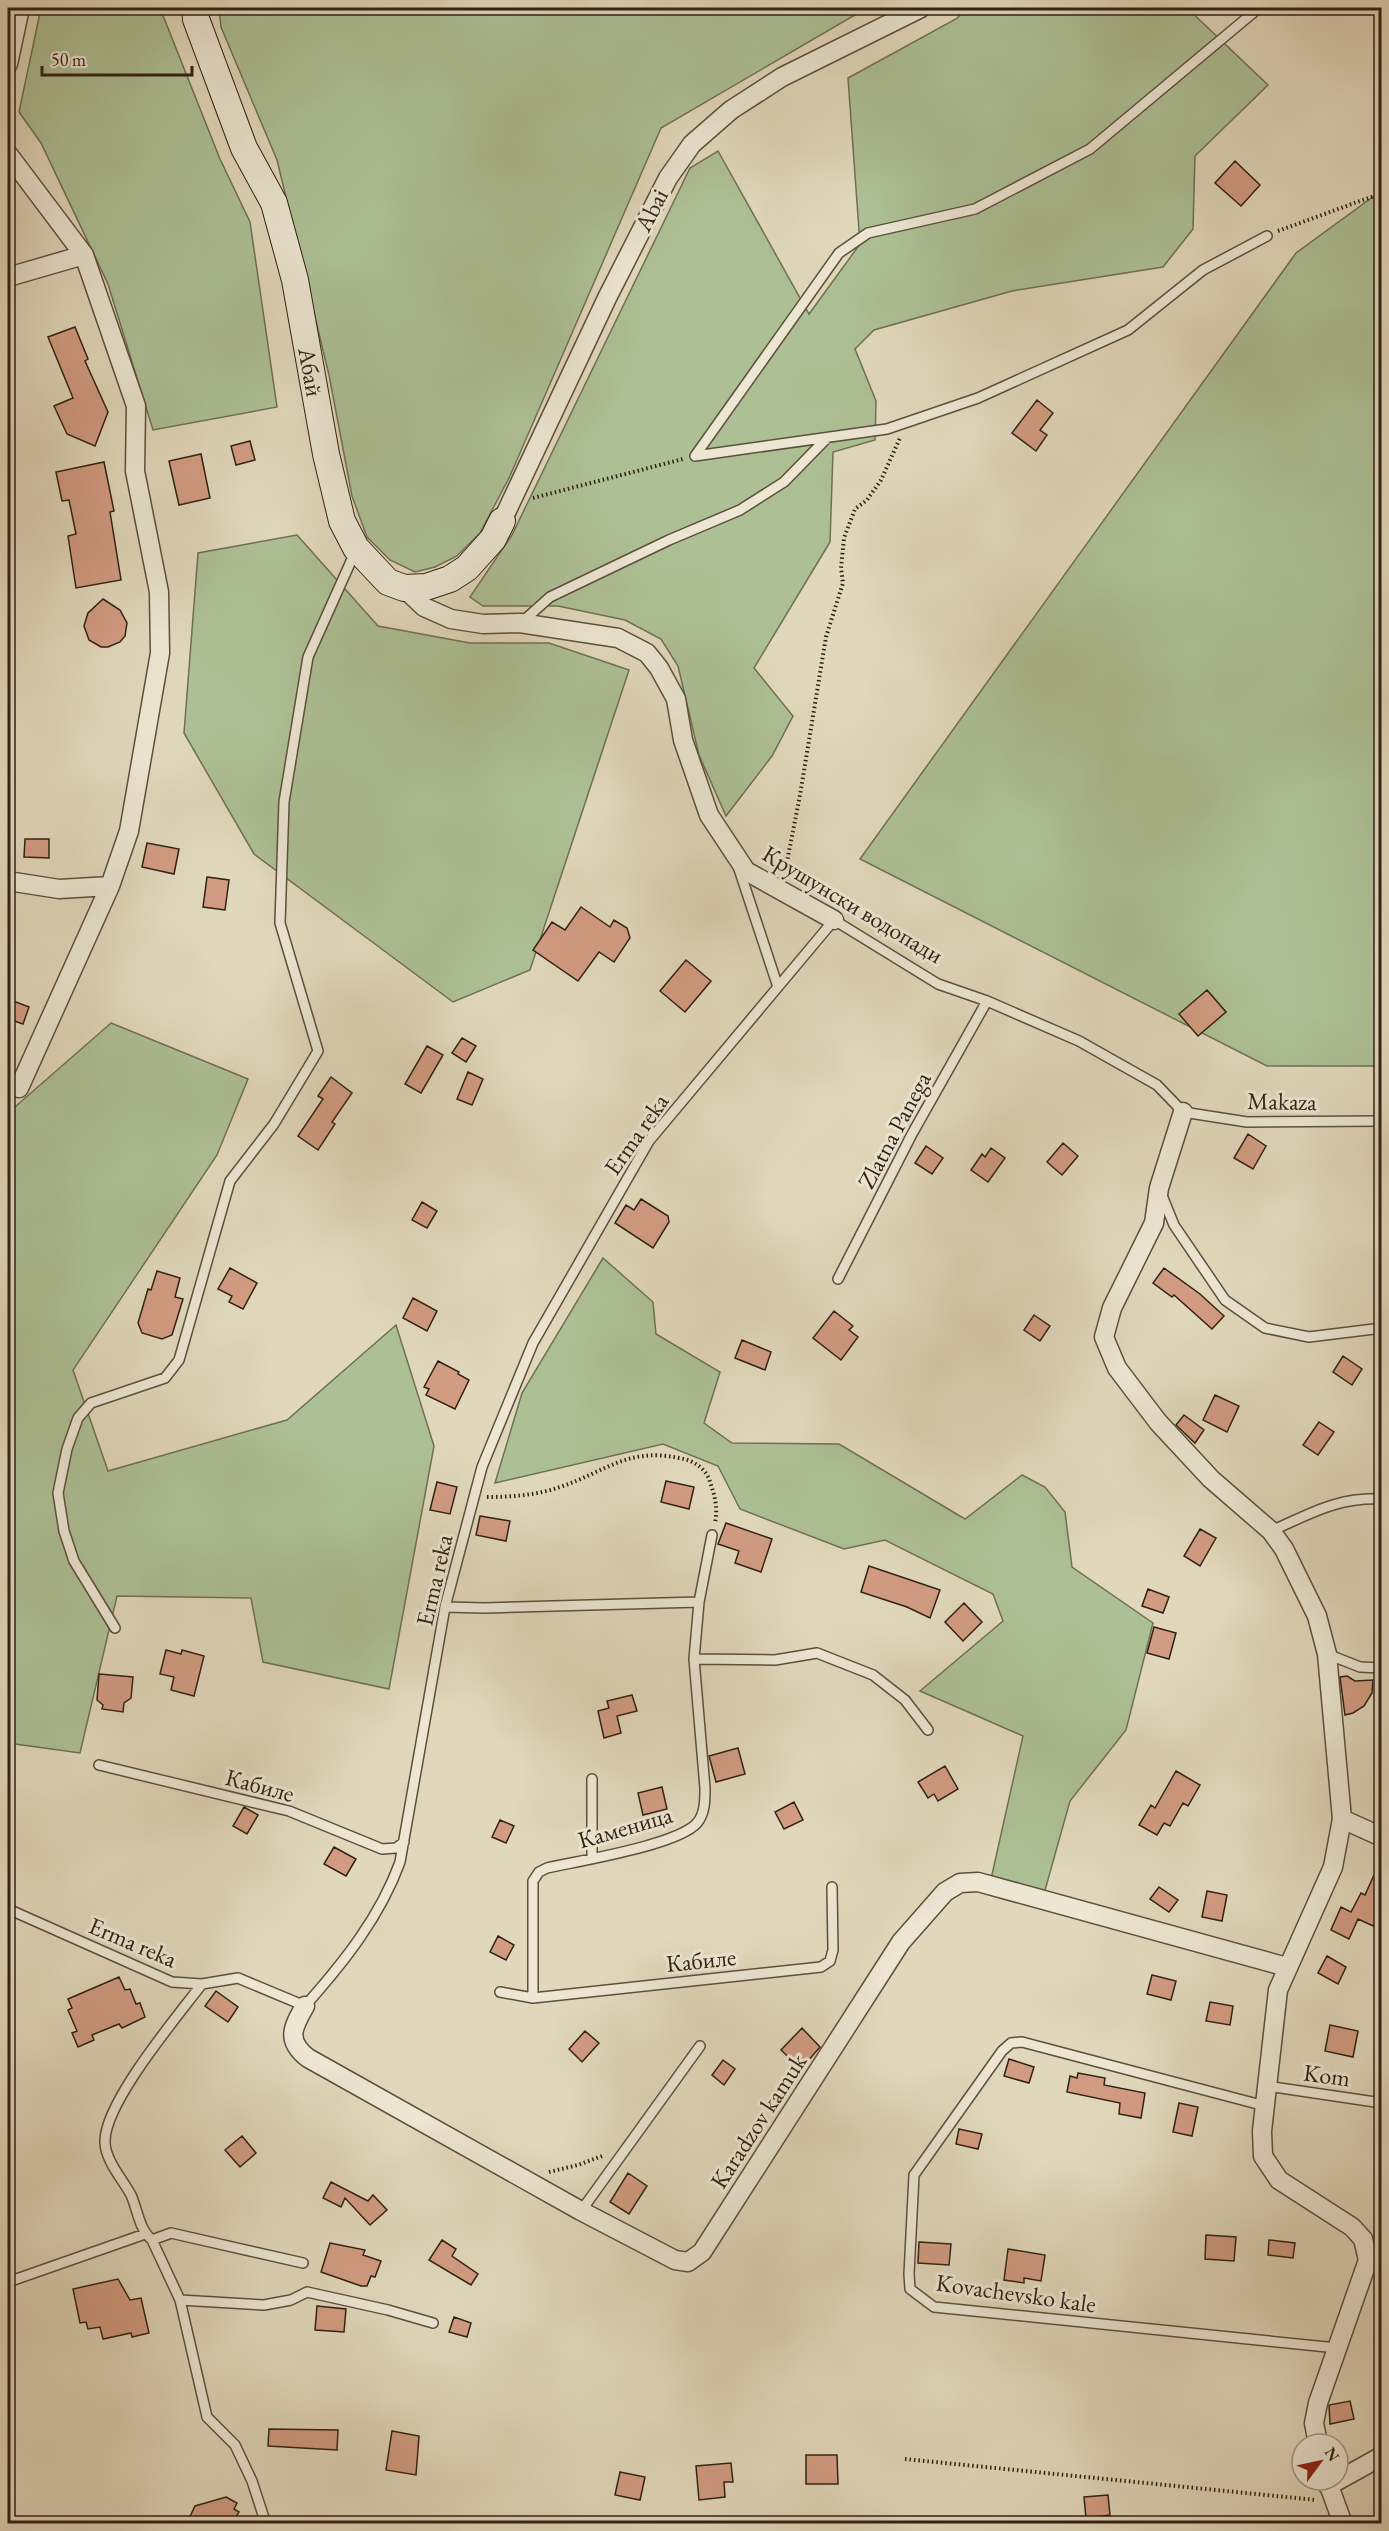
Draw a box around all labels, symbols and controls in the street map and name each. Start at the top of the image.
scale bar [42,39,192,77]
text: 50 m [51,48,86,71]
street label: Abai [627,183,675,238]
street label: Абай [291,344,331,399]
street label: Крушунски водопади [757,838,949,970]
street label: Zlatna Panega [850,1066,938,1194]
street label: Makaza [1247,1085,1318,1117]
street label: Erma reka [597,1087,676,1181]
street label: Erma reka [408,1531,460,1629]
street label: Кабиле [222,1761,298,1809]
street label: Каменица [574,1799,676,1855]
street label: Erma reka [84,1910,182,1975]
street label: Кабиле [665,1941,737,1979]
street label: Karadzov kamuk [703,2047,814,2194]
street label: Kom [1302,2056,1353,2094]
street label: Kovachevsko kale [934,2266,1098,2320]
north arrow [1290,2432,1350,2492]
text: N [1320,2443,1345,2465]

